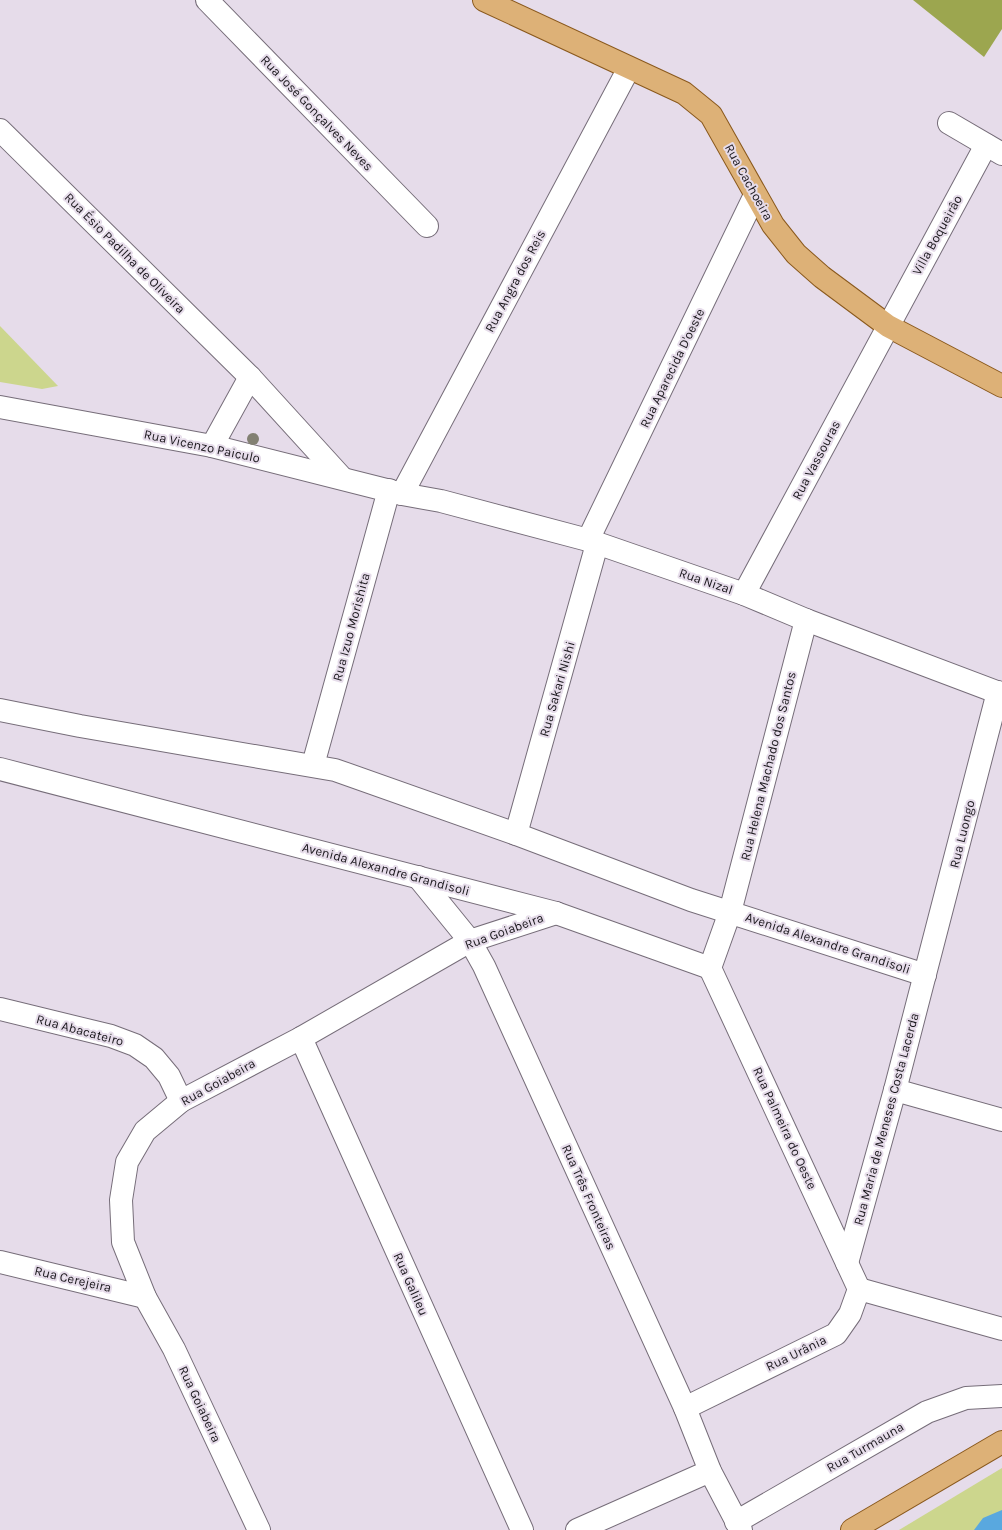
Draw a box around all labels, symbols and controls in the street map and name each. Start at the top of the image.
street label: Rua José Gonçalves Neves [258,52,376,174]
street label: Rua Cachoeira [722,141,776,223]
street label: Rua Ésio Padilha de Oliveira [62,188,190,316]
street label: Villa Boqueirâo [909,192,966,278]
street label: Rua Angra dos Reis [482,227,548,335]
street label: Rua Aparecida D'oeste [637,306,708,430]
street label: Rua Vassouras [789,418,843,502]
street label: Rua Vicenzo Paiculo [143,426,261,466]
street label: Rua Nizal [677,565,735,597]
street label: Rua Izuo Morishita [329,571,373,683]
street label: Rua Sakari Nishi [536,640,578,738]
street label: Rua Helena Machado dos Santos [737,670,799,862]
street label: Rua Luongo [946,799,978,869]
street label: Avenida Alexandre Grandisoli [301,839,471,899]
street label: Avenida Alexandre Grandisoli [744,909,912,977]
street label: Rua Goiabeira [463,910,545,952]
street label: Rua Abacateiro [35,1011,125,1049]
street label: Rua Maria de Meneses Costa Lacerda [850,1011,922,1227]
street label: Rua Goiabeira [178,1055,258,1109]
street label: Rua Palmeira do Oeste [750,1065,820,1192]
street label: Rua Três Fronteiras [559,1142,619,1252]
street label: Rua Galileu [390,1250,432,1318]
street label: Rua Cerejeira [33,1263,113,1295]
street label: Rua Urânia [763,1332,829,1374]
street label: Rua Goiabeira [176,1363,224,1445]
street label: Rua Turmauna [824,1419,906,1475]

